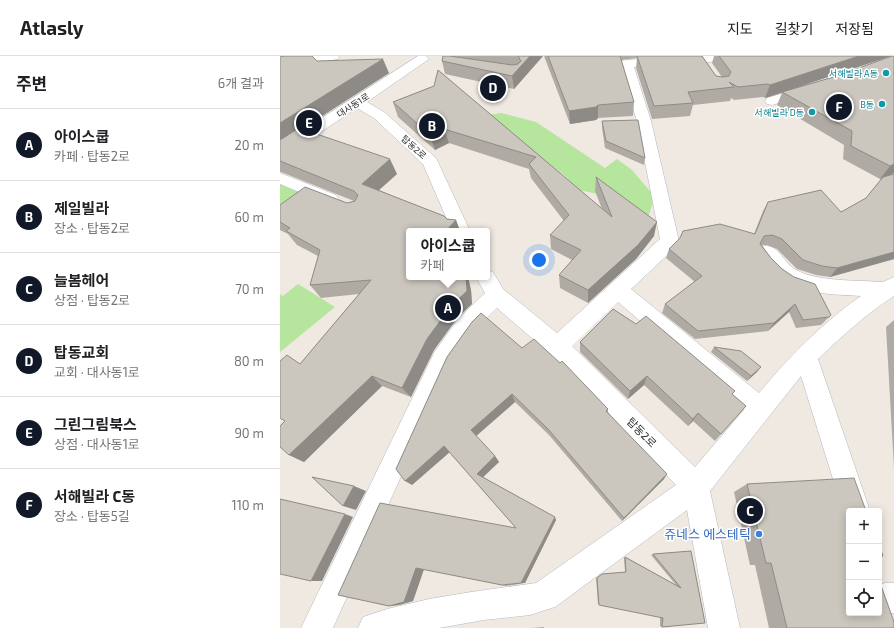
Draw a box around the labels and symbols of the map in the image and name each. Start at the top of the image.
place label: 서해빌라 A동 [829,68,878,79]
marker: 서해빌라 A동 [881,68,891,78]
pin: D [480,73,506,103]
street label: 대사동1로 [335,90,371,120]
pin: F [826,92,852,122]
place label: B동 [860,99,874,110]
marker: B동 [877,99,887,109]
place label: 서해빌라 D동 [755,107,804,118]
marker: 서해빌라 D동 [807,107,817,117]
pin: E [296,108,322,138]
pin: B [419,111,445,141]
street label: 탑동2로 [399,133,429,161]
your location [529,250,549,270]
pin: A [435,293,461,323]
street label: 탑동2로 [624,414,660,450]
pin: C [737,496,763,526]
place label: 쥬네스 에스테틱 [664,526,751,542]
marker: 쥬네스 에스테틱 [754,529,764,539]

